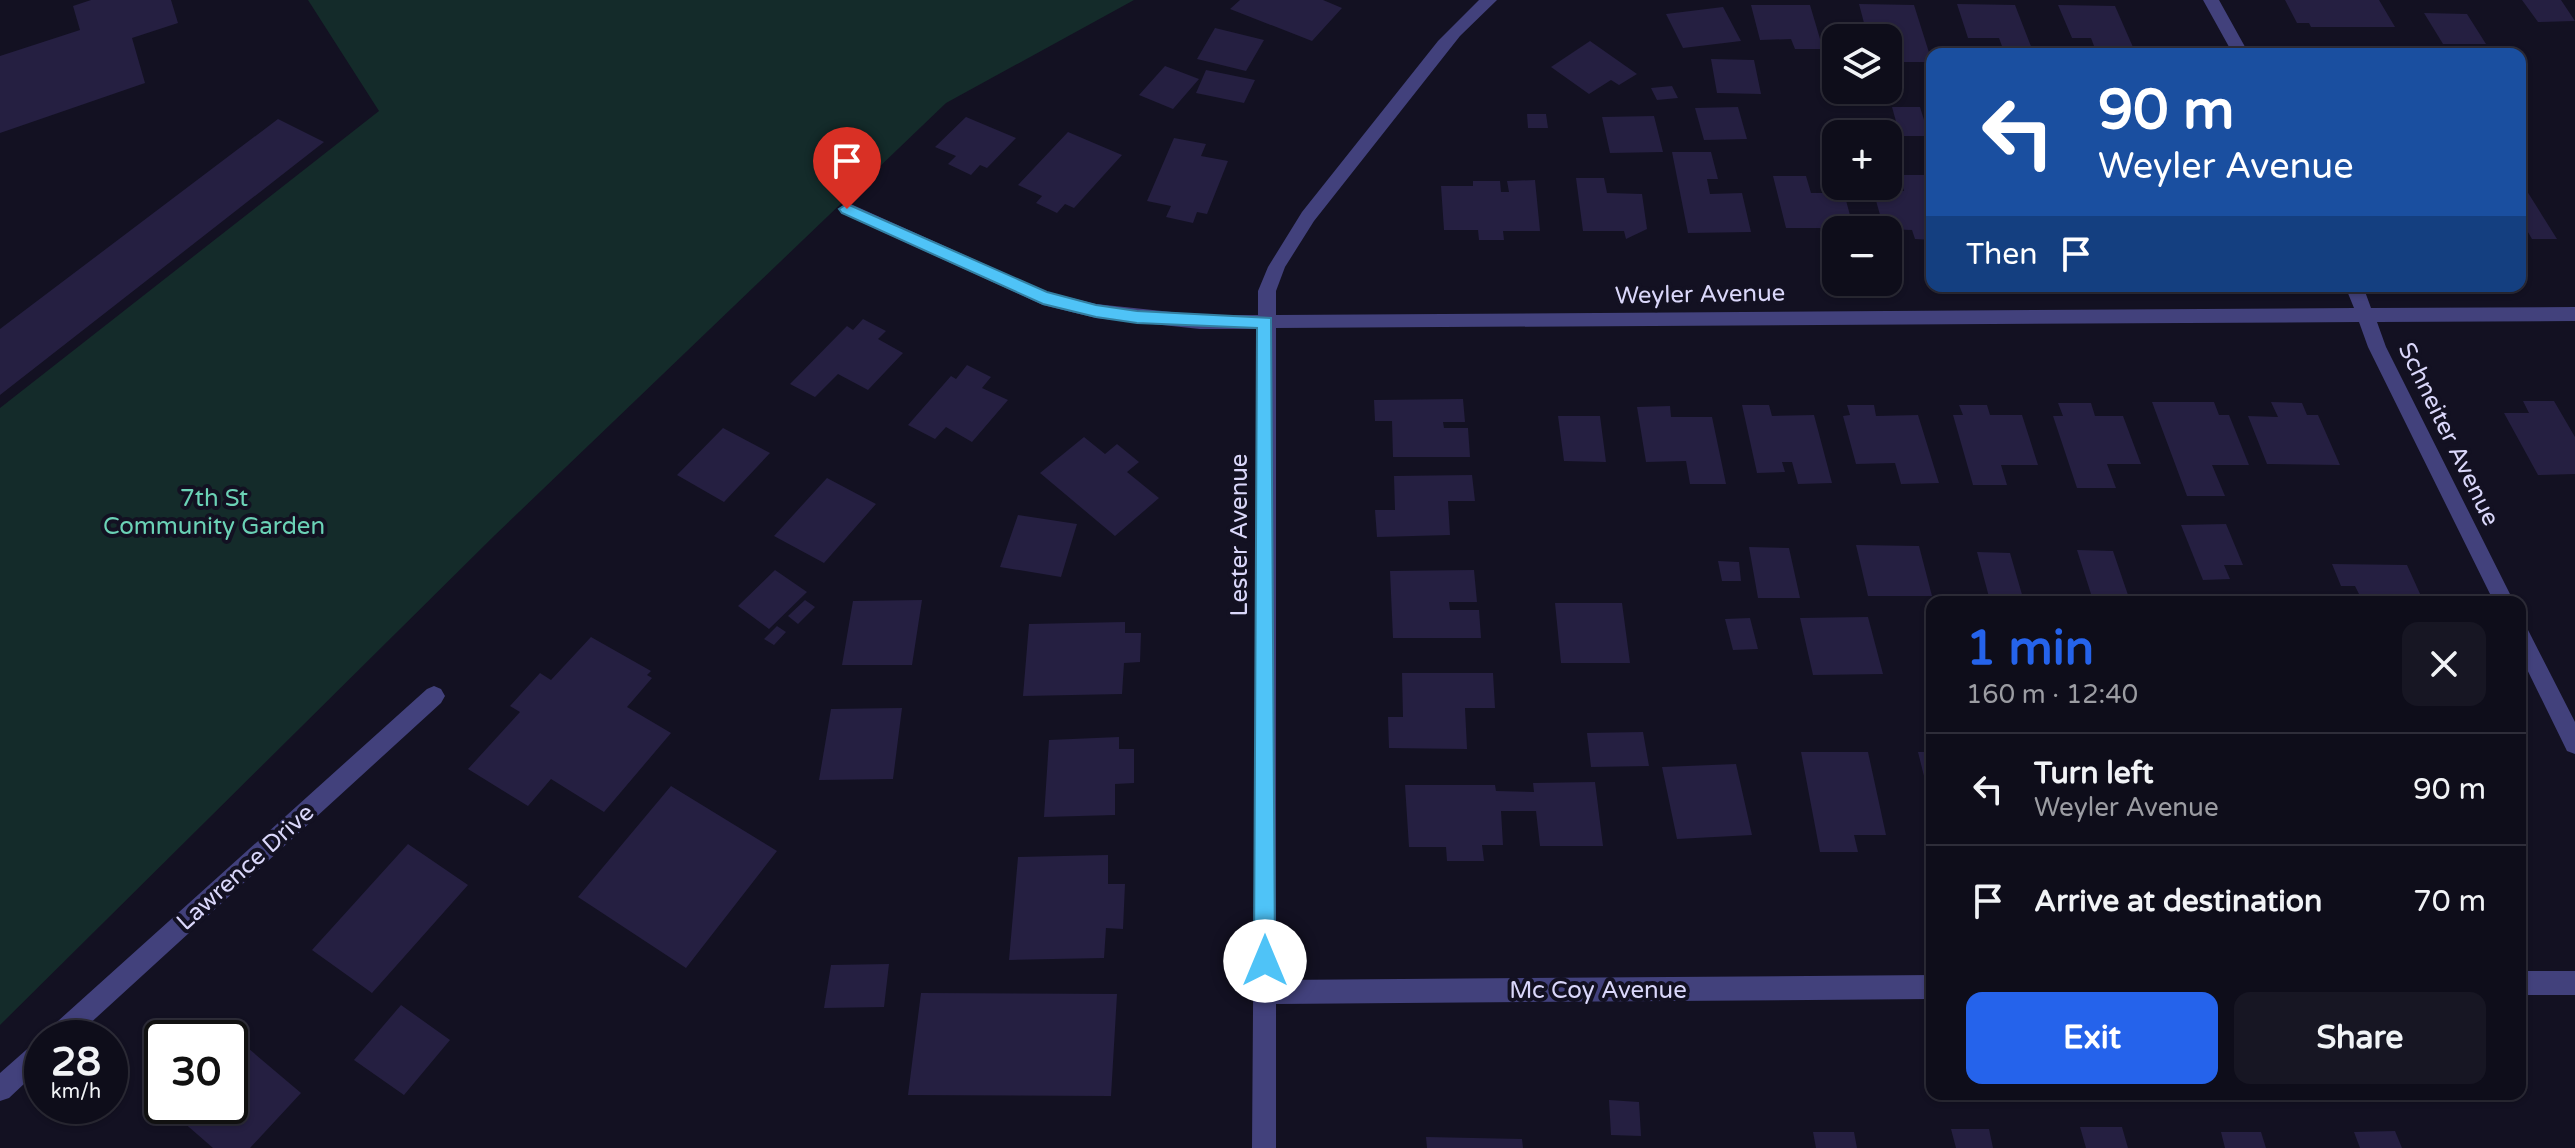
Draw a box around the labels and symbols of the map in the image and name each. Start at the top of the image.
pin [813,127,881,209]
street label: Weyler Avenue [1615,279,1785,310]
street label: Schneiter Avenue [2392,338,2505,531]
street label: Lester Avenue [1225,454,1254,616]
park label: 7th St Community Garden [103,484,325,541]
street label: Lawrence Drive [171,798,320,937]
position arrow [1223,919,1307,1003]
street label: Mc Coy Avenue [1509,976,1687,1005]
speed limit sign: 30 [144,1020,248,1124]

